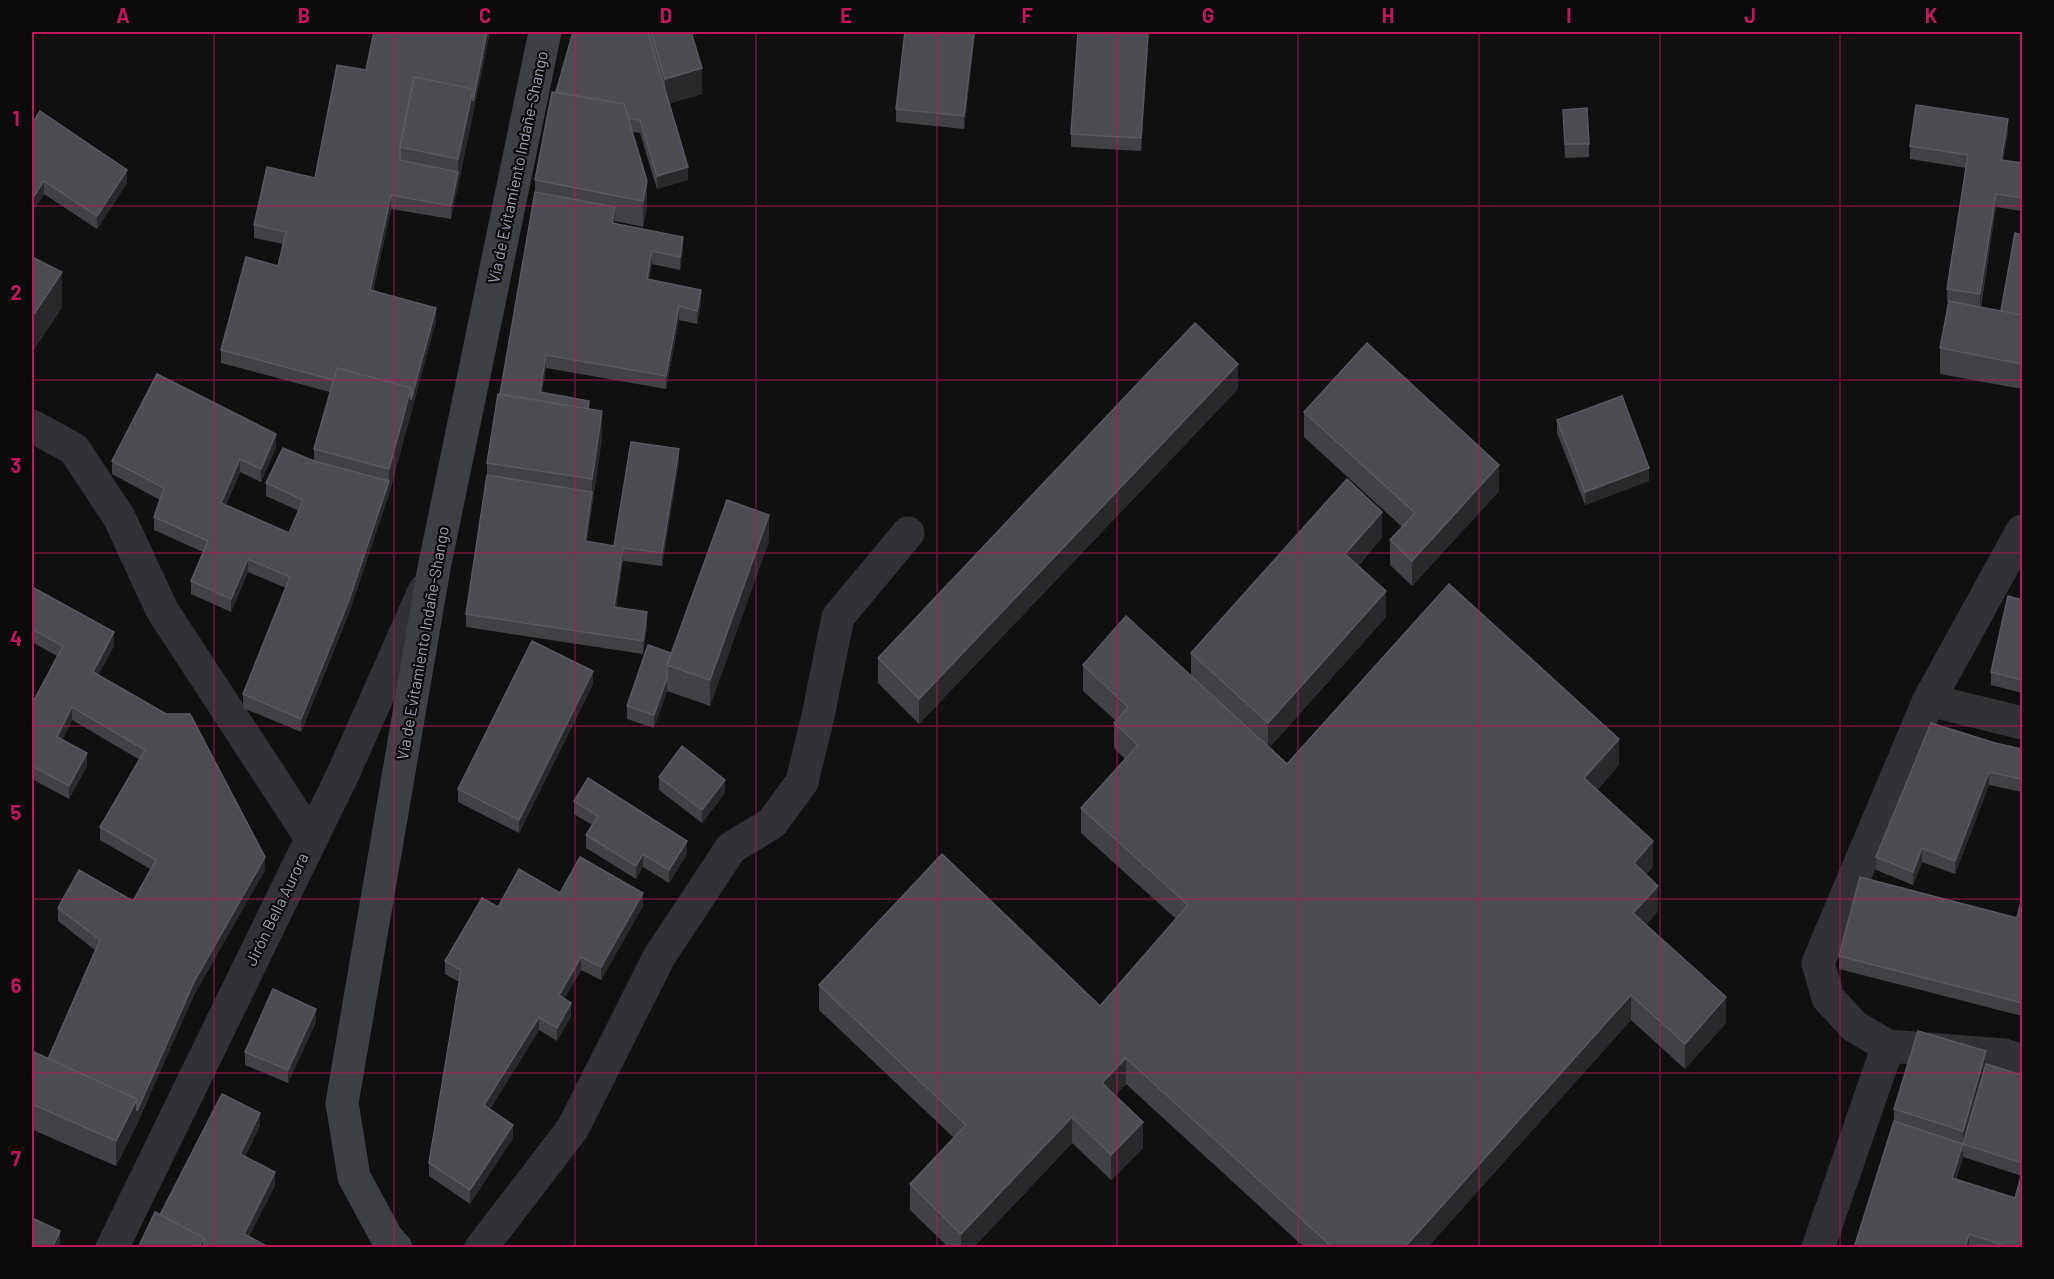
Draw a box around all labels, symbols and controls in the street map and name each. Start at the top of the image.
text: A [116,3,130,27]
text: B [298,3,310,27]
text: C [479,3,491,27]
text: D [660,3,672,27]
text: E [840,3,852,27]
text: F [1021,3,1033,27]
text: G [1202,3,1214,27]
text: H [1382,3,1394,27]
text: I [1566,3,1572,27]
text: J [1744,3,1756,27]
text: K [1925,3,1938,27]
street label: Vía de Evitamiento Indañe-Shango [483,49,551,285]
text: 1 [12,106,20,130]
text: 2 [10,280,22,304]
text: 3 [11,453,21,477]
street label: Vía de Evitamiento Indañe-Shango [392,525,452,761]
text: 4 [10,626,22,650]
text: 5 [11,800,22,824]
street label: Jirón Bella Aurora [240,849,312,969]
text: 6 [11,973,22,997]
text: 7 [11,1146,21,1170]

